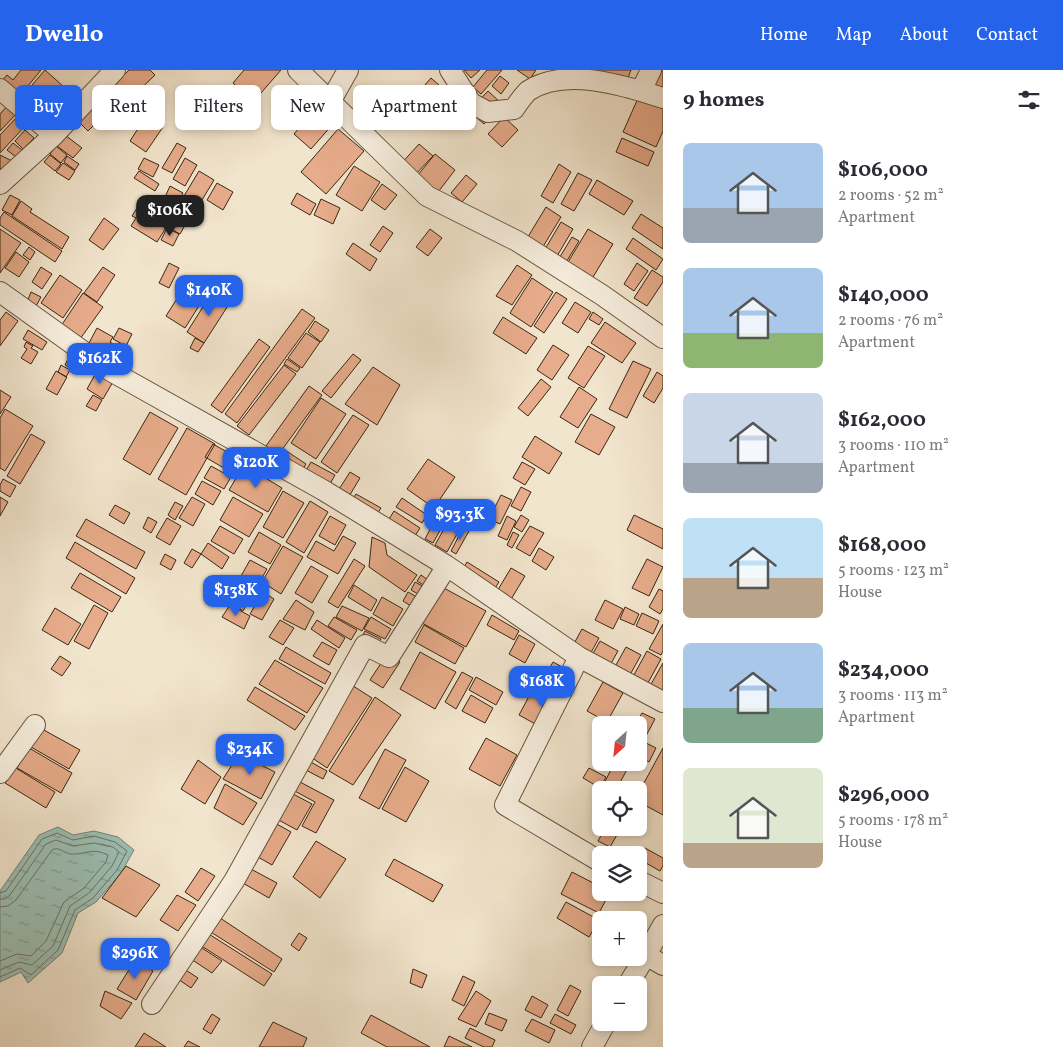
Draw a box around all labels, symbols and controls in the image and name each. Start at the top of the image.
text: Dwello [25,18,103,52]
text: Home [760,23,808,48]
text: Map [836,23,872,48]
text: About [900,23,948,48]
text: Contact [976,23,1038,48]
chip: Buy [15,85,82,130]
chip: Rent [92,85,165,130]
chip: Filters [175,85,261,130]
chip: New [271,85,343,130]
chip: Apartment [353,85,476,130]
text: 9 homes [683,86,764,115]
icon: filters [1015,86,1043,114]
text: $106,000 [838,156,928,185]
icon: home [723,163,783,223]
text: 2 rooms · 52 m² [838,185,944,207]
pin: $106K [135,194,205,237]
text: $106K [147,200,193,222]
text: Apartment [838,207,915,229]
pin: $140K [174,274,244,317]
text: $140K [186,280,232,302]
text: $140,000 [838,281,929,310]
icon: home [723,288,783,348]
text: 2 rooms · 76 m² [838,310,943,332]
text: Apartment [838,332,915,354]
pin: $162K [65,342,135,385]
text: $162K [78,348,122,370]
text: $162,000 [838,406,926,435]
icon: home [723,413,783,473]
text: 3 rooms · 110 m² [838,435,949,457]
pin: $120K [221,446,291,489]
text: $120K [233,452,279,474]
text: Apartment [838,457,915,479]
pin: $93.3K [419,498,501,541]
text: $93.3K [435,504,485,526]
text: $168,000 [838,531,926,560]
icon: home [723,538,783,598]
text: 5 rooms · 123 m² [838,560,949,582]
pin: $138K [201,574,271,617]
text: $138K [214,580,258,602]
text: House [838,582,882,604]
text: $234,000 [838,656,929,685]
icon: home [723,663,783,723]
pin: $168K [507,666,577,708]
text: $168K [520,671,564,693]
text: 3 rooms · 113 m² [838,685,948,707]
text: Apartment [838,707,915,729]
north arrow [592,716,648,771]
map controls [592,716,647,1031]
pin: $234K [215,734,285,776]
text: $234K [227,739,273,761]
button: locate [592,781,647,836]
text: $296,000 [838,781,929,810]
icon: home [723,788,783,848]
text: 5 rooms · 178 m² [838,810,948,832]
text: House [838,832,882,854]
button: layers [592,846,647,901]
button: + [592,911,647,966]
pin: $296K [100,938,170,980]
text: $296K [112,943,158,965]
button: − [592,976,647,1031]

